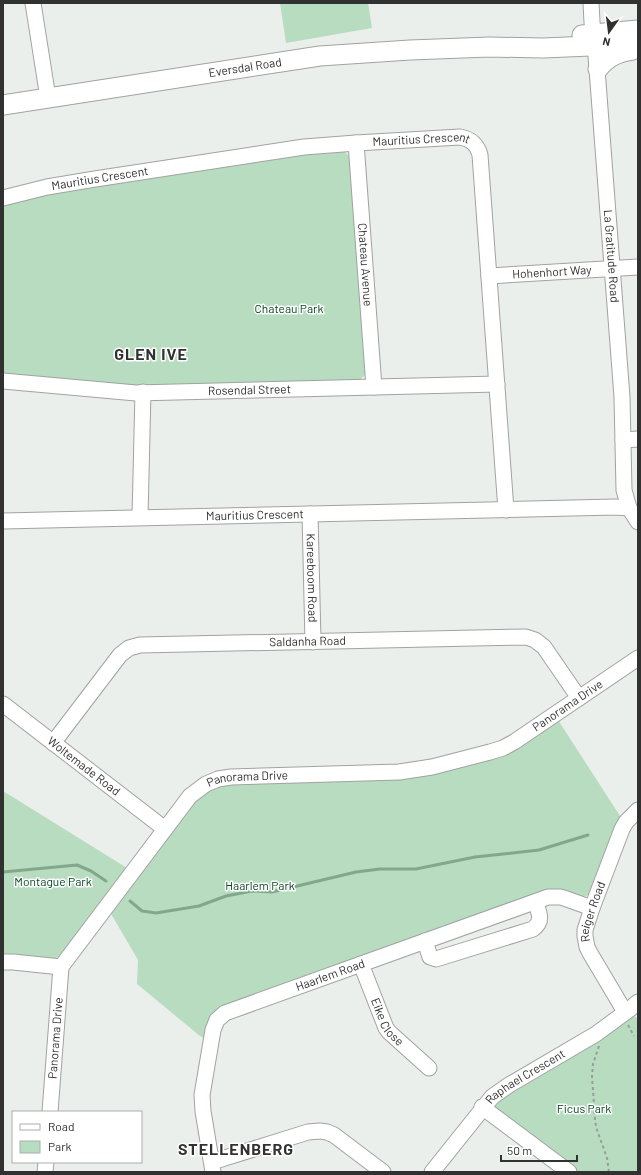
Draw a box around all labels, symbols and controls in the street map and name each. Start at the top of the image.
north arrow [589,12,629,52]
text: N [601,35,612,49]
street label: Eversdal Road [207,54,282,79]
street label: Mauritius Crescent [372,129,473,148]
street label: Mauritius Crescent [50,163,149,192]
street label: La Gratitude Road [602,209,623,303]
street label: Chateau Avenue [356,222,376,307]
street label: Hohenhort Way [512,262,592,281]
park label: Chateau Park [255,301,323,315]
district label: GLEN IVE [114,344,188,363]
street label: Rosendal Street [208,381,291,397]
street label: Mauritius Crescent [206,506,304,522]
street label: Kareeboom Road [304,533,321,623]
street label: Saldanha Road [269,633,346,648]
street label: Panorama Drive [529,676,605,734]
street label: Woltemade Road [45,733,123,798]
street label: Panorama Drive [204,767,288,789]
park label: Montague Park [14,874,92,888]
park label: Haarlem Park [225,878,295,892]
street label: Reiger Road [577,879,608,943]
street label: Haarlem Road [293,955,366,993]
street label: Eike Close [369,996,407,1048]
street label: Panorama Drive [45,997,65,1080]
street label: Raphael Crescent [482,1046,567,1106]
park label: Ficus Park [557,1101,611,1115]
legend [12,1111,142,1163]
text: Road [48,1119,75,1133]
scale bar [501,1137,577,1163]
text: Park [48,1139,72,1153]
district label: STELLENBERG [178,1139,294,1158]
text: 50 m [507,1143,532,1157]

